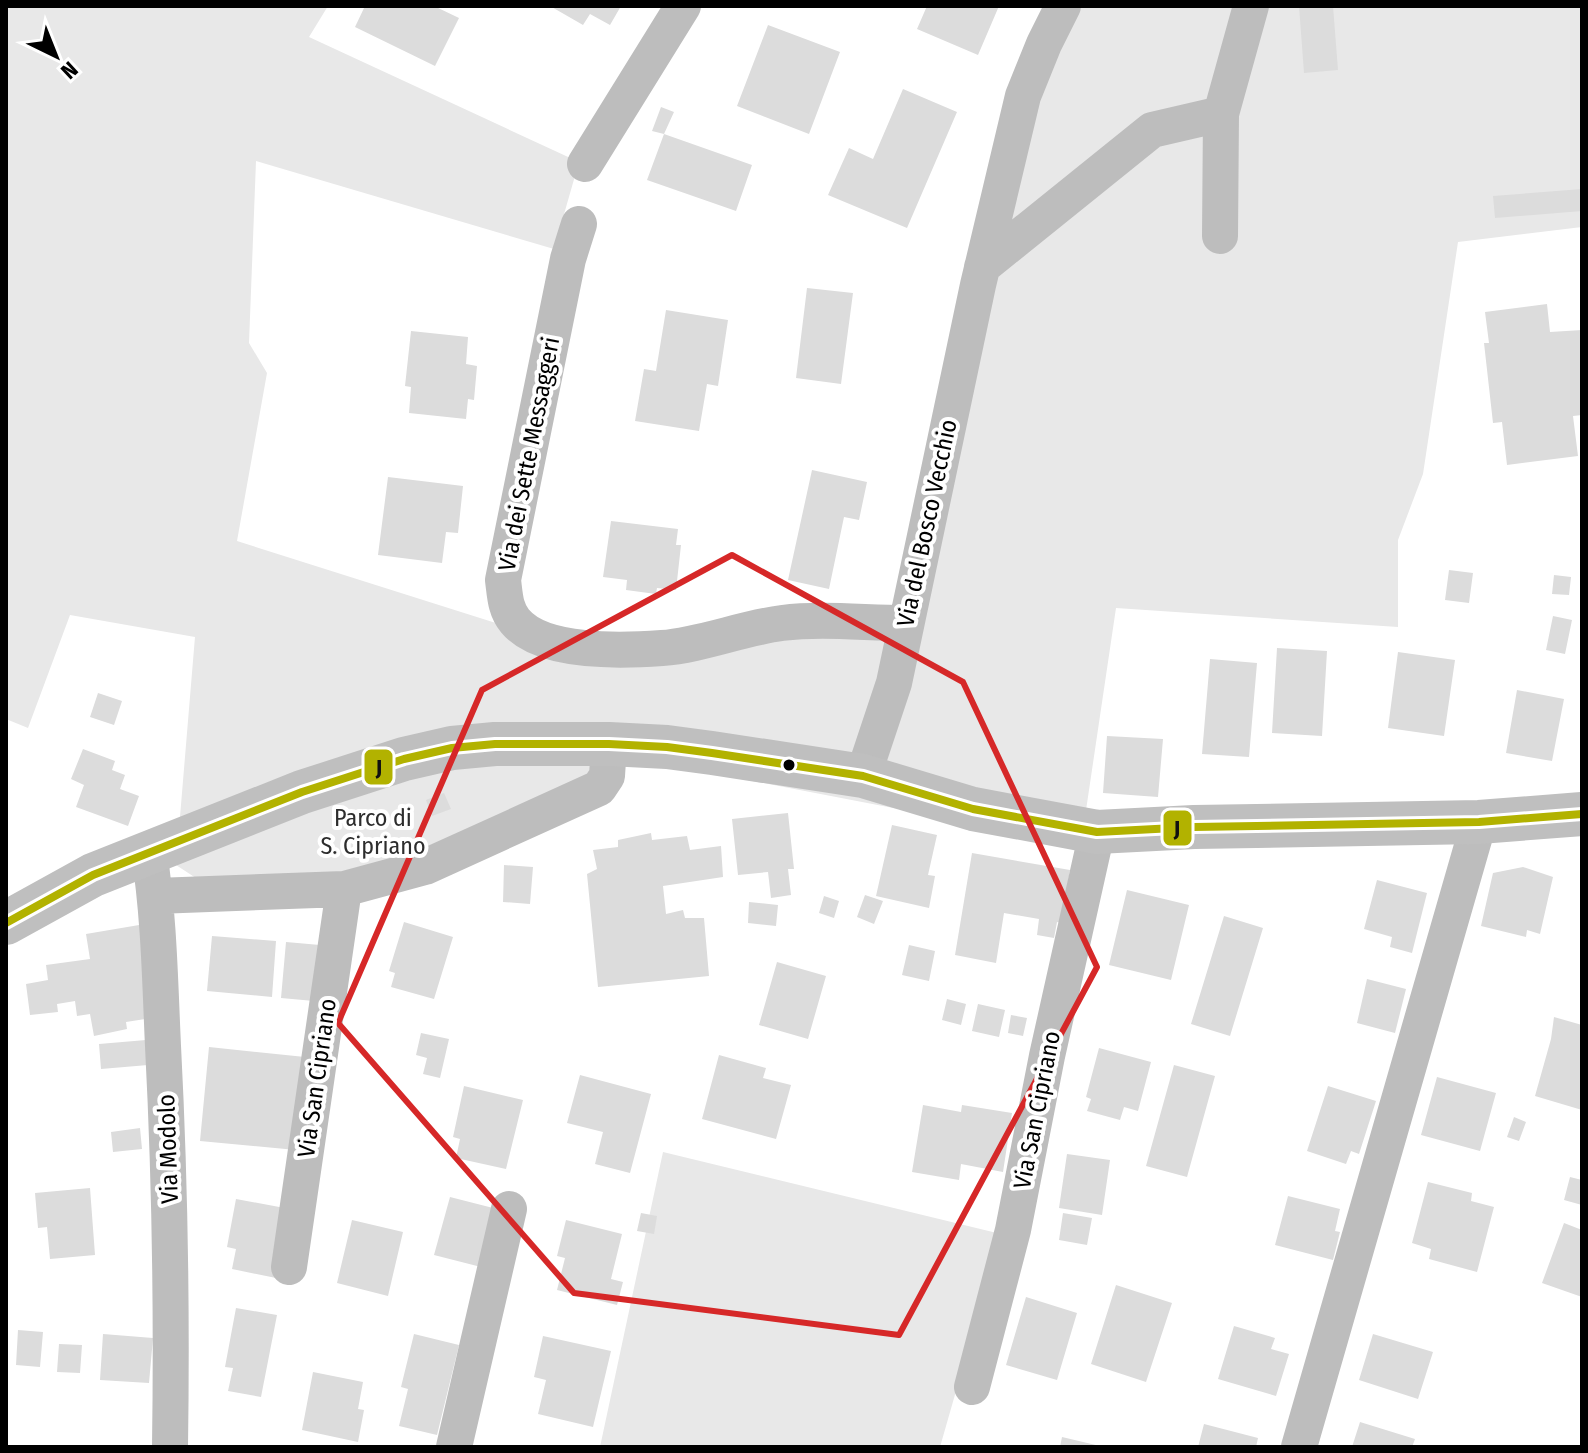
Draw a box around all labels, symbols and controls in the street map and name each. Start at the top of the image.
north arrow [16,16,96,96]
text: N [55,56,83,85]
street label: Via dei Sette Messaggeri [493,335,565,573]
street label: Via del Bosco Vecchio [891,417,963,629]
line badge: J [363,748,394,786]
text: J [375,754,382,781]
unlabelled marker [781,757,797,773]
park label: Parco di S. Cipriano [320,804,426,860]
line badge: J [1162,809,1193,847]
text: J [1173,815,1180,842]
street label: Via San Cipriano [292,997,342,1159]
street label: Via San Cipriano [1008,1029,1066,1191]
street label: Via Modolo [152,1094,184,1204]

